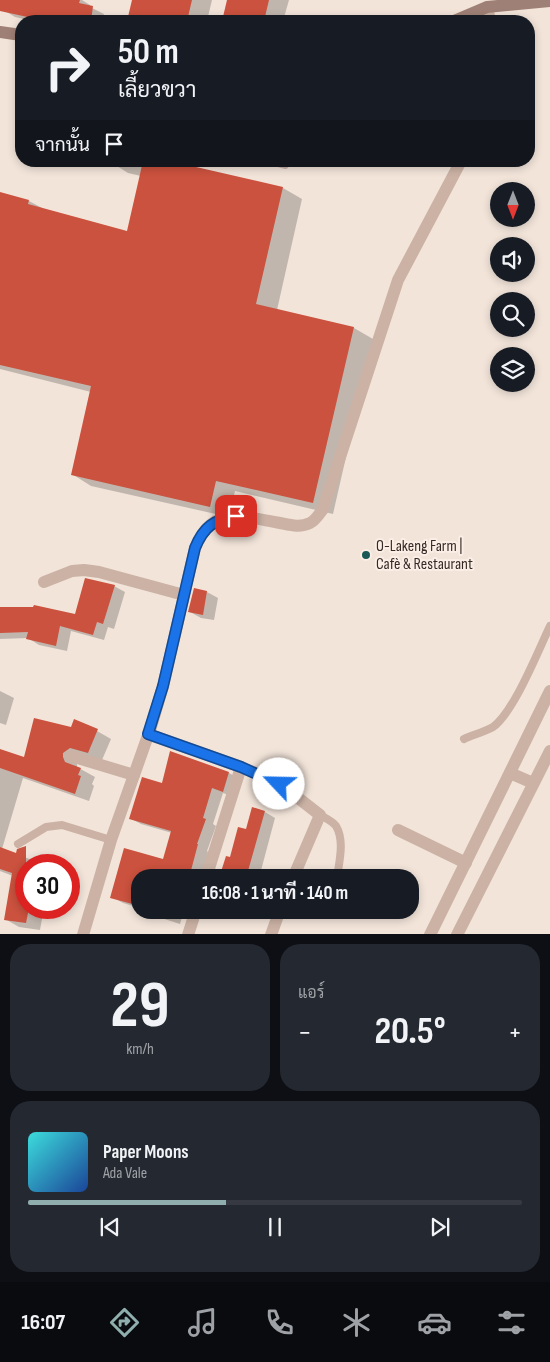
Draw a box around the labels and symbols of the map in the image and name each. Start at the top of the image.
north arrow [490,182,535,228]
pin [215,495,257,537]
place label: O-Lakeng Farm | Cafè & Restaurant [376,537,473,574]
marker: O-Lakeng Farm | Cafè & Restaurant [360,549,372,561]
position arrow [252,757,304,809]
speed limit sign: 30 [15,854,80,919]

